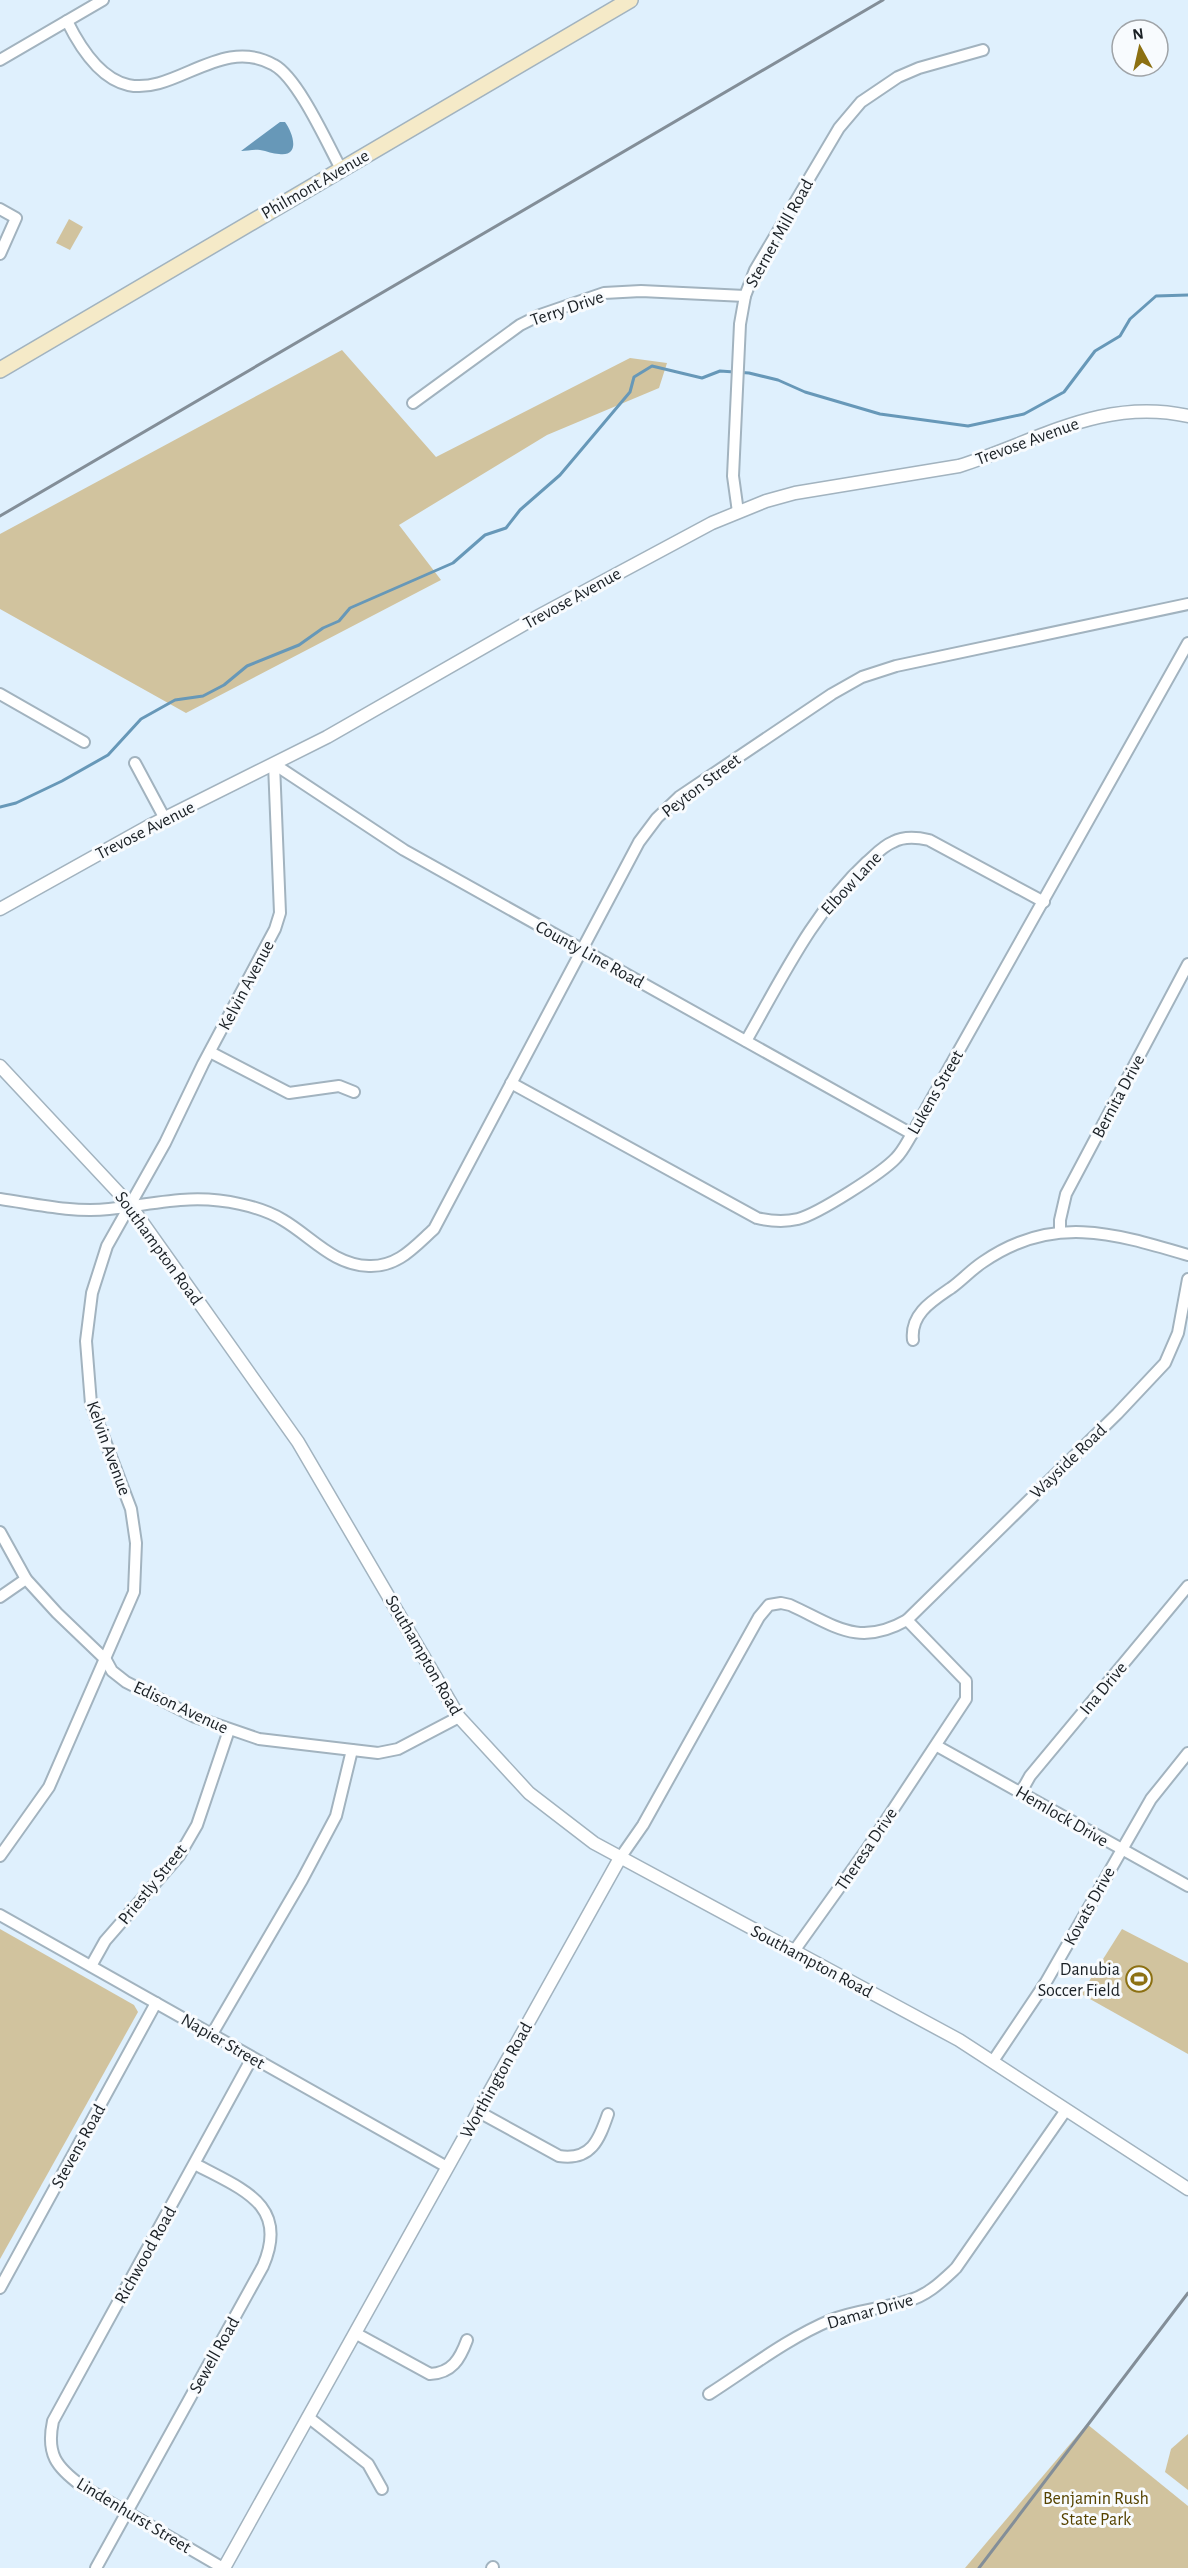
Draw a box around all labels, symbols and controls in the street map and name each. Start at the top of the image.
north arrow [1110,18,1170,78]
text: N [1131,25,1145,43]
street label: Philmont Avenue [259,147,372,223]
street label: Sterner Mill Road [743,176,817,291]
street label: Terry Drive [529,288,606,330]
street label: Trevose Avenue [973,415,1081,469]
street label: Trevose Avenue [521,565,624,633]
street label: Peyton Street [659,750,745,821]
street label: Trevose Avenue [93,798,198,864]
street label: Elbow Lane [818,849,885,919]
street label: County Line Road [532,918,647,992]
street label: Kelvin Avenue [216,938,278,1033]
street label: Lukens Street [905,1047,967,1138]
street label: Bernita Drive [1089,1052,1148,1141]
street label: Southampton Road [111,1189,205,1309]
street label: Kelvin Avenue [83,1399,133,1498]
street label: Wayside Road [1027,1421,1110,1502]
street label: Southampton Road [382,1592,465,1719]
street label: Ina Drive [1077,1659,1131,1718]
street label: Edison Avenue [131,1678,231,1738]
street label: Hemlock Drive [1012,1783,1111,1851]
street label: Theresa Drive [833,1805,901,1894]
street label: Priestly Street [115,1841,191,1928]
street label: Kovats Drive [1061,1864,1119,1949]
street label: Southampton Road [748,1922,875,2002]
place label: Danubia Soccer Field [1038,1961,1120,2000]
sports icon: Danubia Soccer Field [1124,1964,1154,1994]
street label: Napier Street [178,2011,268,2073]
street label: Worthington Road [458,2019,536,2141]
street label: Stevens Road [49,2102,109,2191]
street label: Richwood Road [112,2204,180,2307]
street label: Damar Drive [825,2291,915,2333]
street label: Sewell Road [187,2314,243,2397]
street label: Lindenhurst Street [73,2475,194,2557]
park label: Benjamin Rush State Park [1043,2490,1149,2529]

